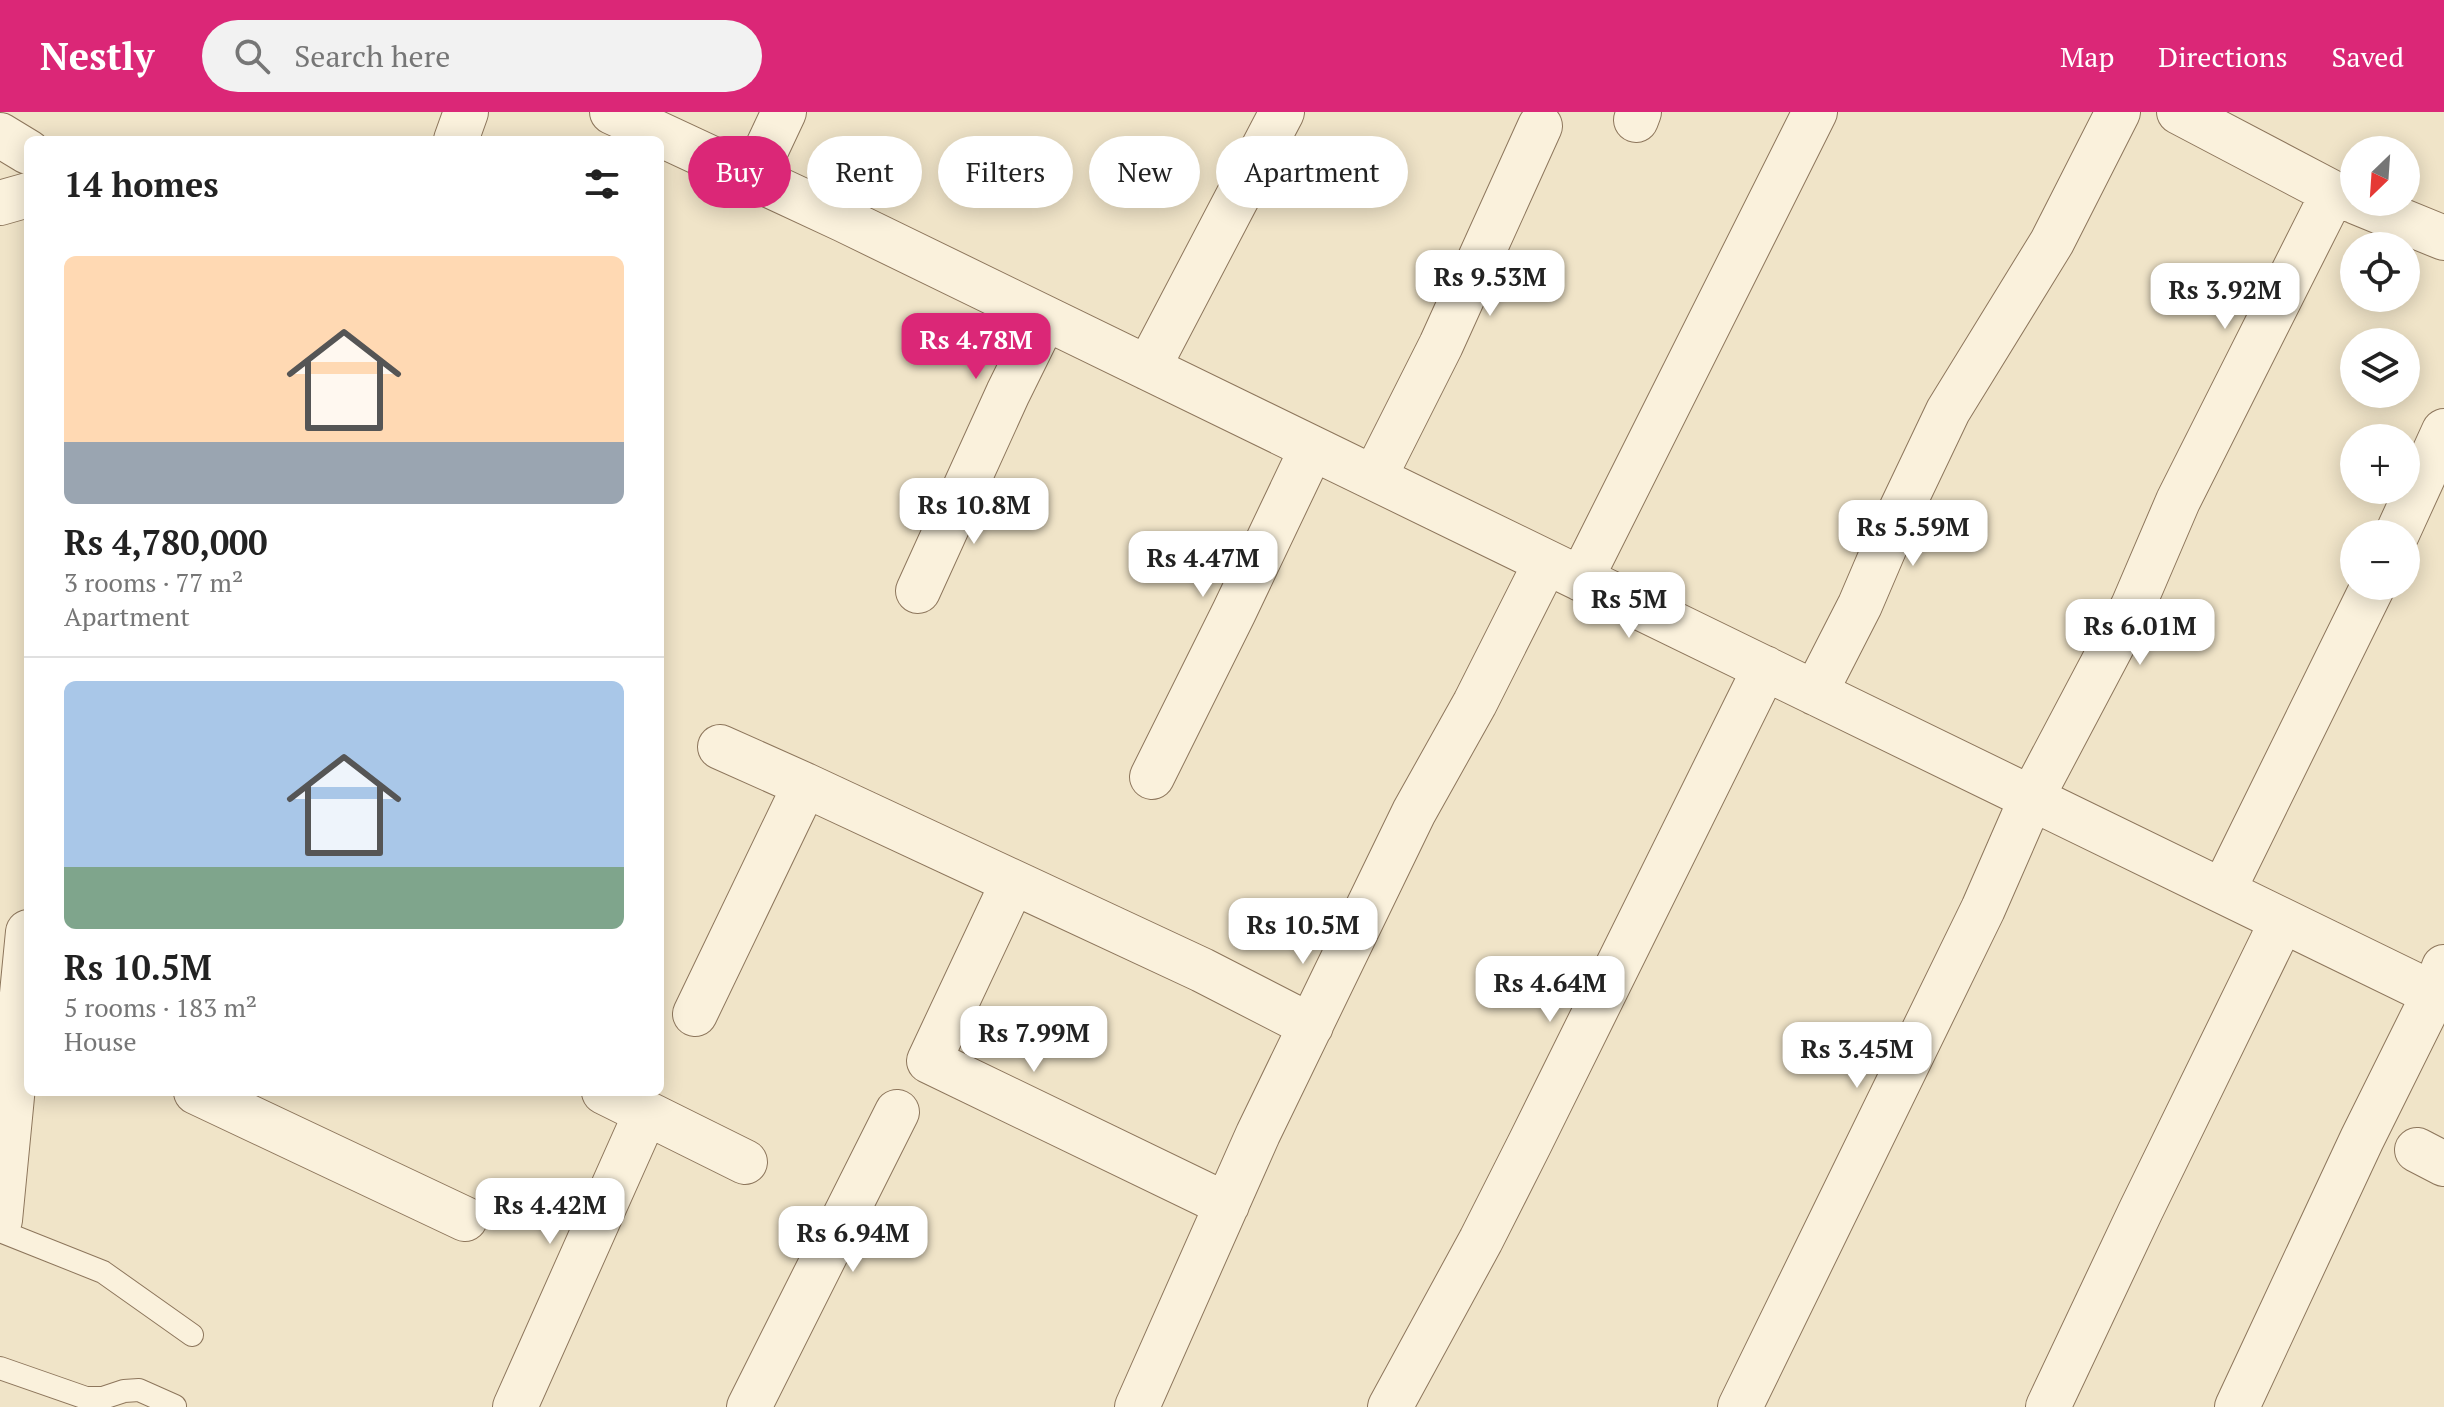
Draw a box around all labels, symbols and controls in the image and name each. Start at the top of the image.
search box [202,20,762,92]
text: Nestly [40,31,154,81]
icon: search [230,34,274,78]
text: Search here [294,36,450,76]
text: Map [2060,38,2114,75]
text: Directions [2158,38,2288,75]
text: Saved [2332,38,2404,75]
chip: Buy [688,136,791,208]
chip: Rent [807,136,922,208]
chip: Filters [938,136,1073,208]
chip: New [1089,136,1200,208]
chip: Apartment [1216,136,1408,208]
north arrow [2340,136,2420,216]
map controls [2340,136,2420,600]
text: 14 homes [64,162,219,207]
icon: filters [580,162,624,206]
button: locate [2340,232,2420,312]
pin: Rs 9.53M [1407,250,1573,318]
text: Rs 9.53M [1434,259,1546,293]
pin: Rs 3.92M [2142,263,2308,331]
text: Rs 3.92M [2169,272,2281,306]
icon: home [272,308,416,452]
pin: Rs 4.78M [893,313,1059,381]
text: Rs 4.78M [920,322,1032,356]
button: layers [2340,328,2420,408]
button: + [2340,424,2420,504]
pin: Rs 10.8M [891,478,1057,546]
text: Rs 10.8M [918,487,1030,521]
pin: Rs 5.59M [1830,500,1996,568]
text: Rs 5.59M [1857,509,1969,543]
text: Rs 4,780,000 [64,520,268,565]
button: − [2340,520,2420,600]
pin: Rs 4.47M [1120,531,1286,599]
text: Rs 4.47M [1147,540,1259,574]
text: 3 rooms · 77 m² [64,565,243,599]
pin: Rs 5M [1573,572,1685,640]
text: Rs 5M [1591,581,1667,615]
text: Apartment [64,599,190,633]
pin: Rs 6.01M [2057,599,2223,667]
text: Rs 6.01M [2084,608,2196,642]
icon: home [272,733,416,877]
pin: Rs 10.5M [1220,898,1386,966]
text: Rs 10.5M [1247,907,1359,941]
text: Rs 10.5M [64,945,212,990]
pin: Rs 4.64M [1467,956,1633,1024]
text: Rs 4.64M [1494,965,1606,999]
text: 5 rooms · 183 m² [64,990,257,1024]
pin: Rs 7.99M [951,1006,1117,1074]
text: Rs 7.99M [978,1015,1090,1049]
pin: Rs 3.45M [1774,1022,1940,1090]
text: House [64,1024,137,1058]
text: Rs 3.45M [1801,1031,1913,1065]
pin: Rs 4.42M [467,1178,633,1246]
text: Rs 4.42M [494,1187,606,1221]
pin: Rs 6.94M [770,1206,936,1274]
text: Rs 6.94M [797,1215,909,1249]

